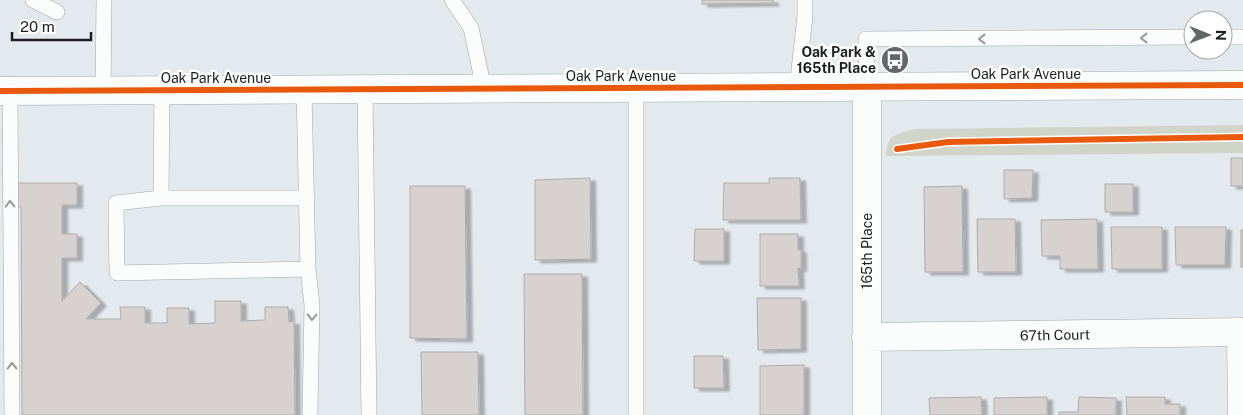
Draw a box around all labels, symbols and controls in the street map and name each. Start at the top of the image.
scale bar [12,10,91,42]
north arrow [1183,10,1233,60]
text: 20 m [20,18,55,35]
text: N [1213,30,1229,41]
one-way arrow [1140,33,1148,43]
one-way arrow [978,34,986,44]
place label: Oak Park & 165th Place [797,44,876,76]
bus stop icon: Oak Park & 165th Place [880,45,910,75]
street label: Oak Park Avenue [971,66,1081,82]
street label: Oak Park Avenue [566,68,676,84]
street label: Oak Park Avenue [161,70,271,86]
one-way arrow [5,200,15,208]
street label: 165th Place [859,213,875,289]
one-way arrow [307,314,317,322]
street label: 67th Court [1020,326,1090,344]
one-way arrow [7,362,17,370]

